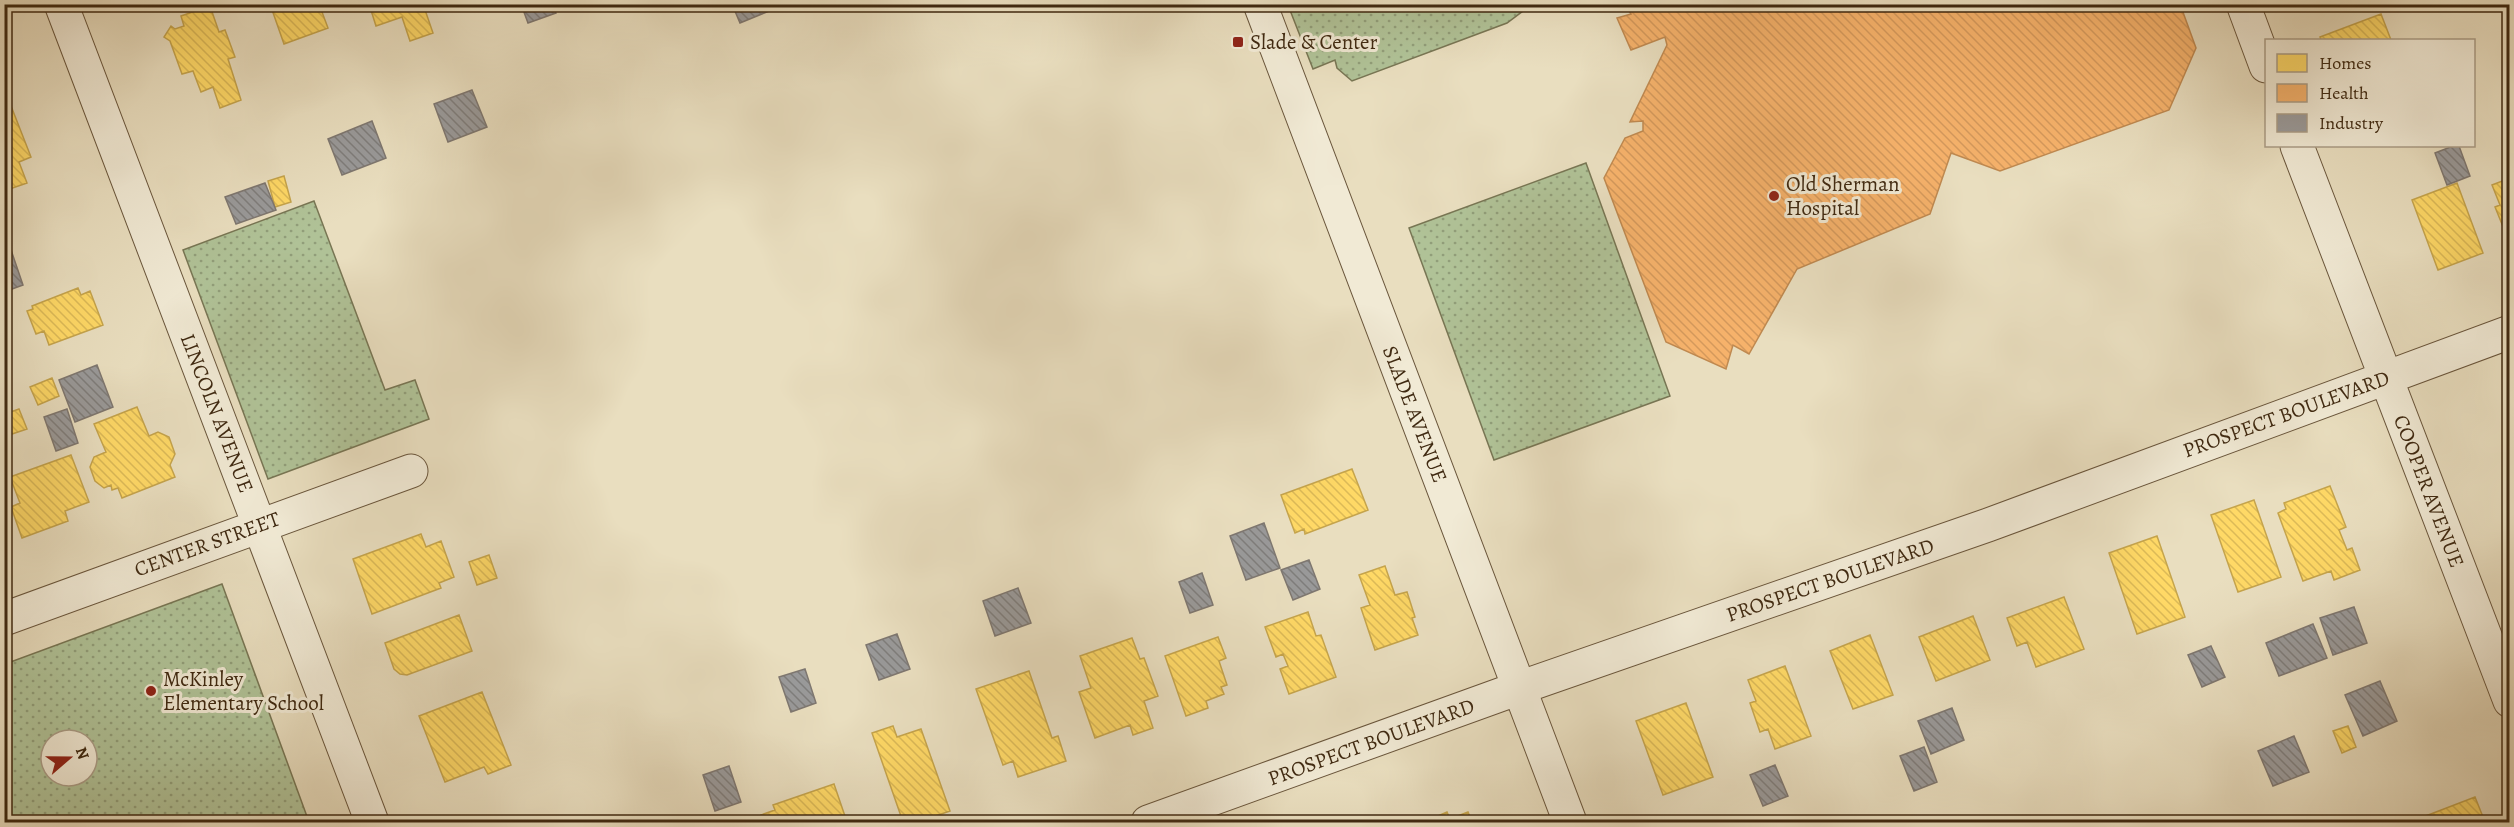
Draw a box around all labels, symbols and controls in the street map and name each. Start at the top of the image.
place label: Slade & Center [1250,28,1378,56]
marker: Slade & Center [1231,35,1245,49]
legend [2265,39,2475,147]
text: Homes [2319,51,2371,75]
text: Health [2319,81,2369,105]
text: Industry [2319,111,2384,135]
place label: Old Sherman Hospital [1786,170,1899,222]
marker: Old Sherman Hospital [1767,189,1781,203]
street label: LINCOLN AVENUE [174,329,260,497]
street label: SLADE AVENUE [1376,342,1454,486]
street label: PROSPECT BOULEVARD [2179,364,2393,464]
street label: COOPER AVENUE [2387,411,2471,571]
street label: CENTER STREET [130,505,284,583]
street label: PROSPECT BOULEVARD [1722,531,1938,629]
place label: McKinley Elementary School [163,665,324,717]
marker: McKinley Elementary School [144,684,158,698]
street label: PROSPECT BOULEVARD [1264,692,1478,792]
north arrow [39,728,99,788]
text: N [70,744,95,763]

